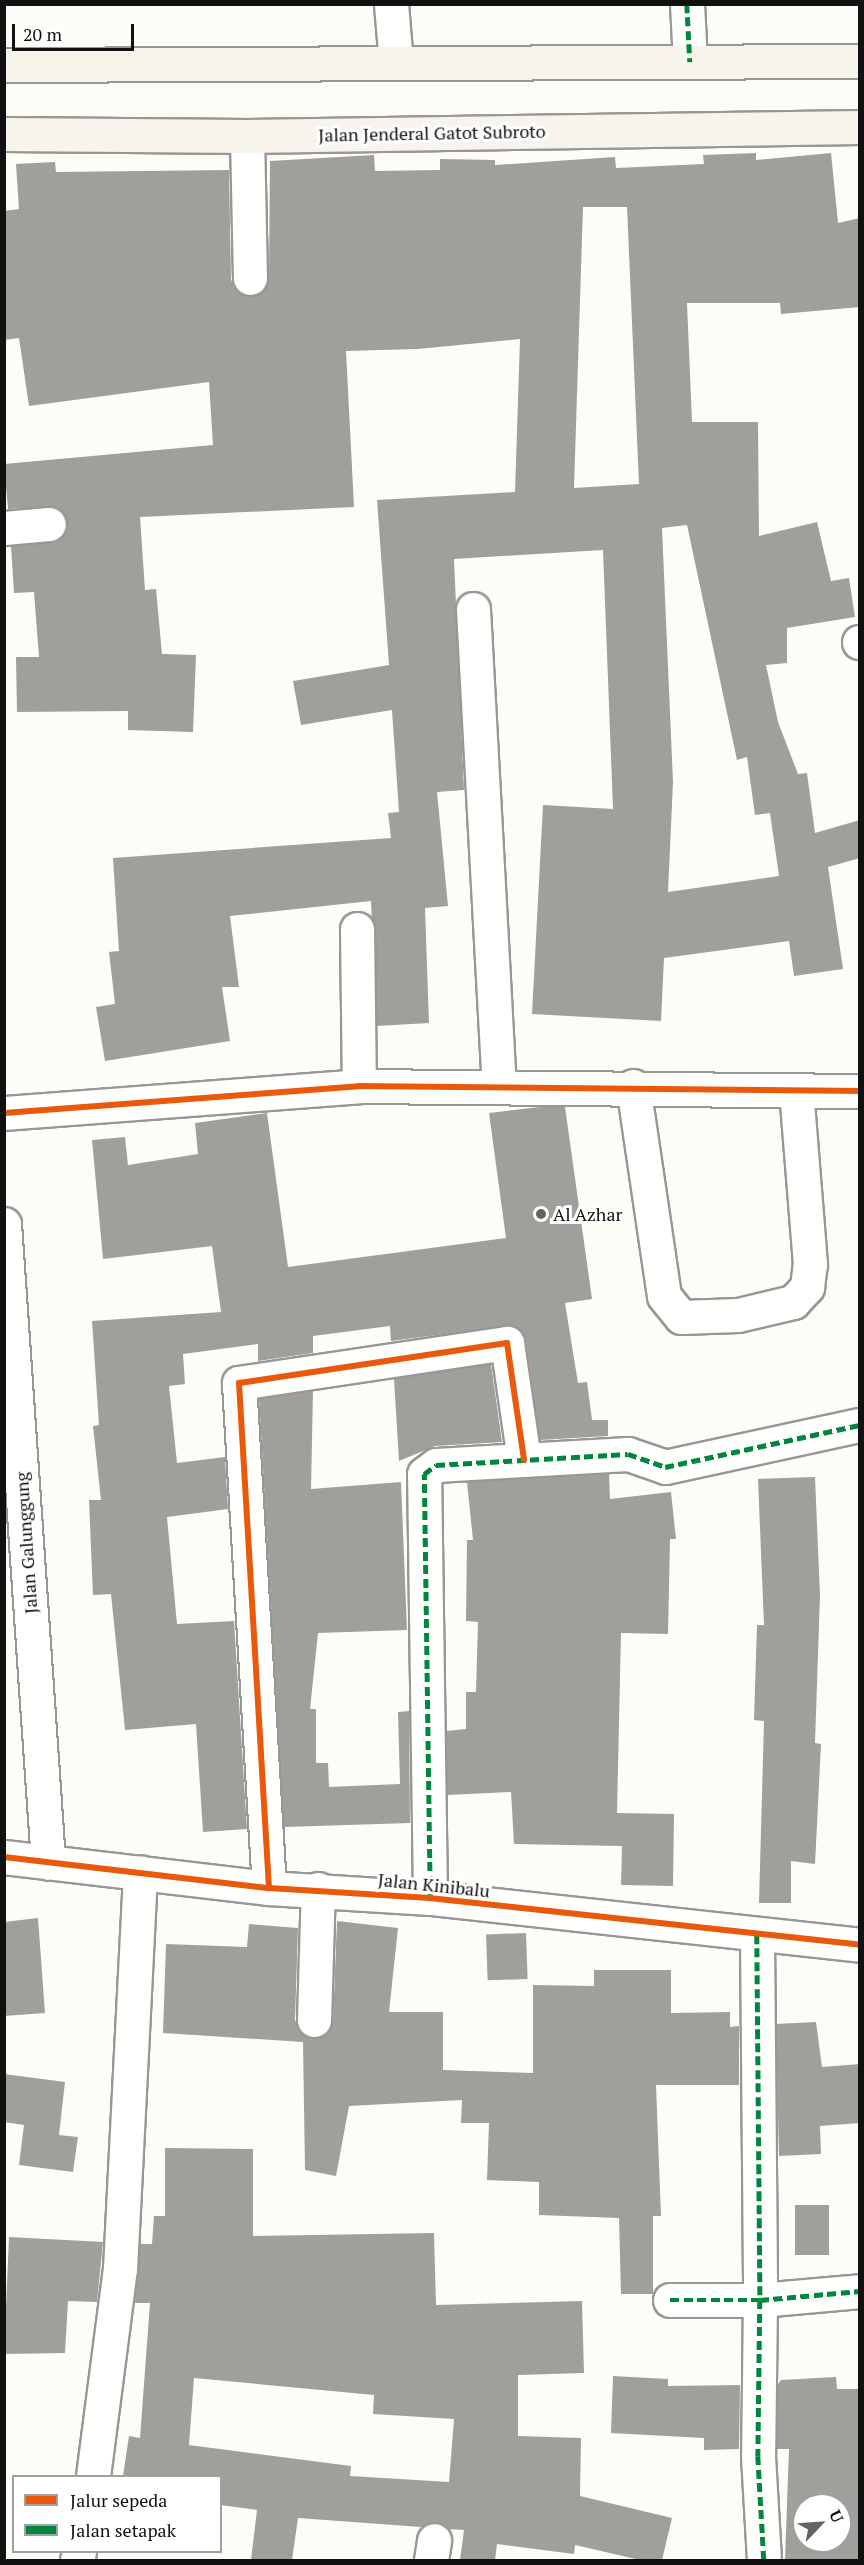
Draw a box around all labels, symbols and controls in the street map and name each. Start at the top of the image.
scale bar [15,12,136,50]
text: 20 m [23,22,62,46]
street label: Jalan Jenderal Gatot Subroto [318,120,546,146]
place label: Al Azhar [553,1203,623,1225]
marker: Al Azhar [534,1207,548,1221]
street label: Jalan Galunggung [10,1471,42,1615]
street label: Jalan Kinibalu [377,1868,491,1902]
legend [12,2475,222,2553]
text: Jalur sepeda [70,2488,167,2512]
north arrow [792,2493,852,2553]
text: U [824,2506,849,2526]
text: Jalan setapak [70,2518,176,2542]

